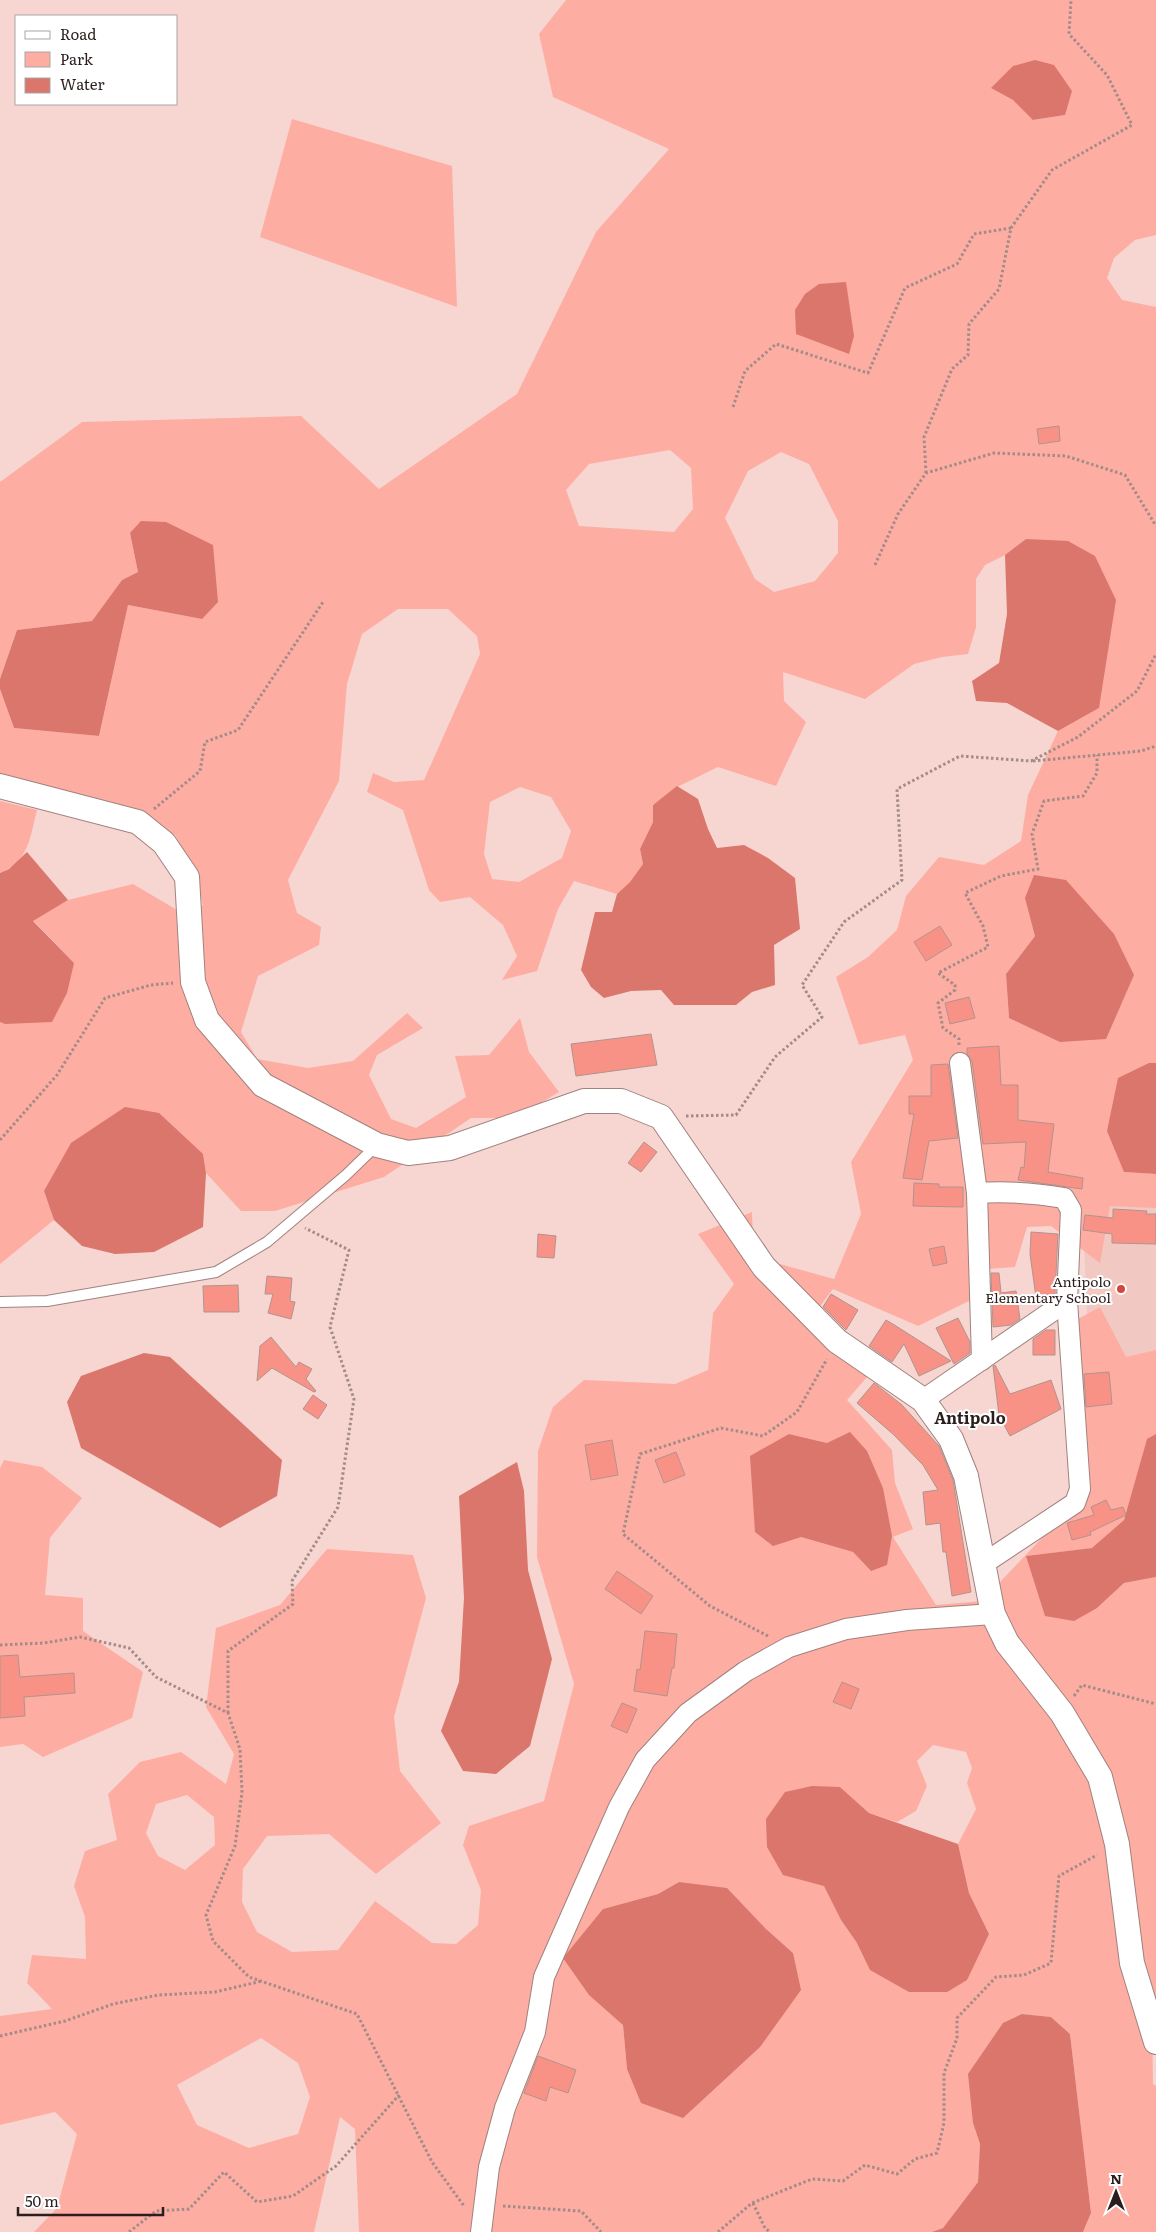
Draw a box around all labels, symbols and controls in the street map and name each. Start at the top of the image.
legend [15,15,178,105]
text: Road [60,22,96,45]
text: Park [60,47,94,70]
text: Water [60,72,105,95]
place label: Antipolo Elementary School [985,1271,1111,1307]
marker: Antipolo Elementary School [1115,1283,1127,1295]
district label: Antipolo [934,1405,1006,1429]
north arrow [1091,2167,1141,2217]
text: N [1110,2168,1122,2188]
scale bar [18,2184,162,2216]
text: 50 m [25,2189,59,2212]

